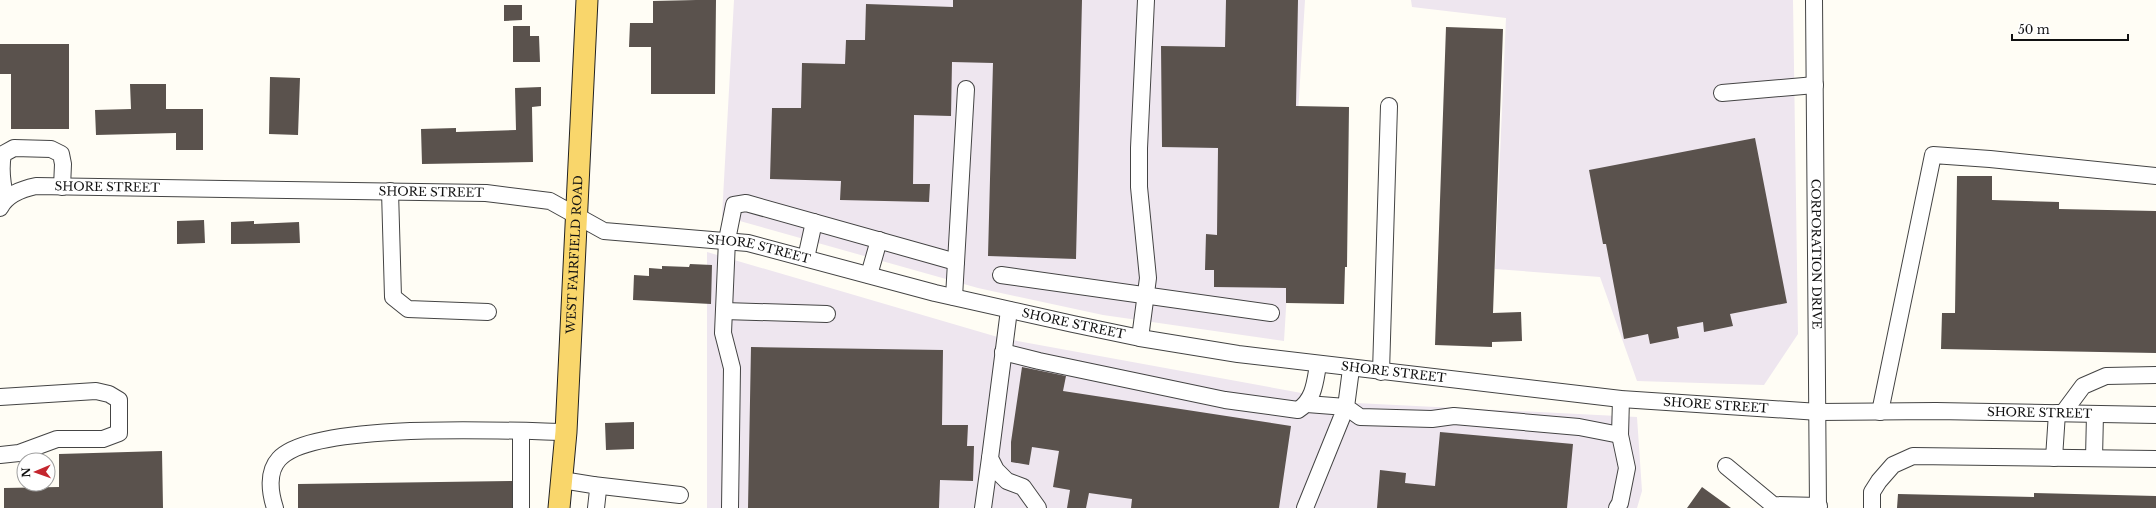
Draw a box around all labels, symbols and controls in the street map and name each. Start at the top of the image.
scale bar [2012,16,2128,42]
text: 50 m [2018,22,2050,37]
street label: WEST FAIRFIELD ROAD [563,175,585,335]
street label: SHORE STREET [55,178,160,195]
street label: CORPORATION DRIVE [1808,179,1825,330]
street label: SHORE STREET [378,183,484,200]
street label: SHORE STREET [706,232,812,266]
street label: SHORE STREET [1021,305,1127,342]
street label: SHORE STREET [1341,358,1447,385]
street label: SHORE STREET [1663,394,1769,416]
street label: SHORE STREET [1987,404,2093,421]
north arrow [16,452,56,492]
text: N [19,466,33,478]

